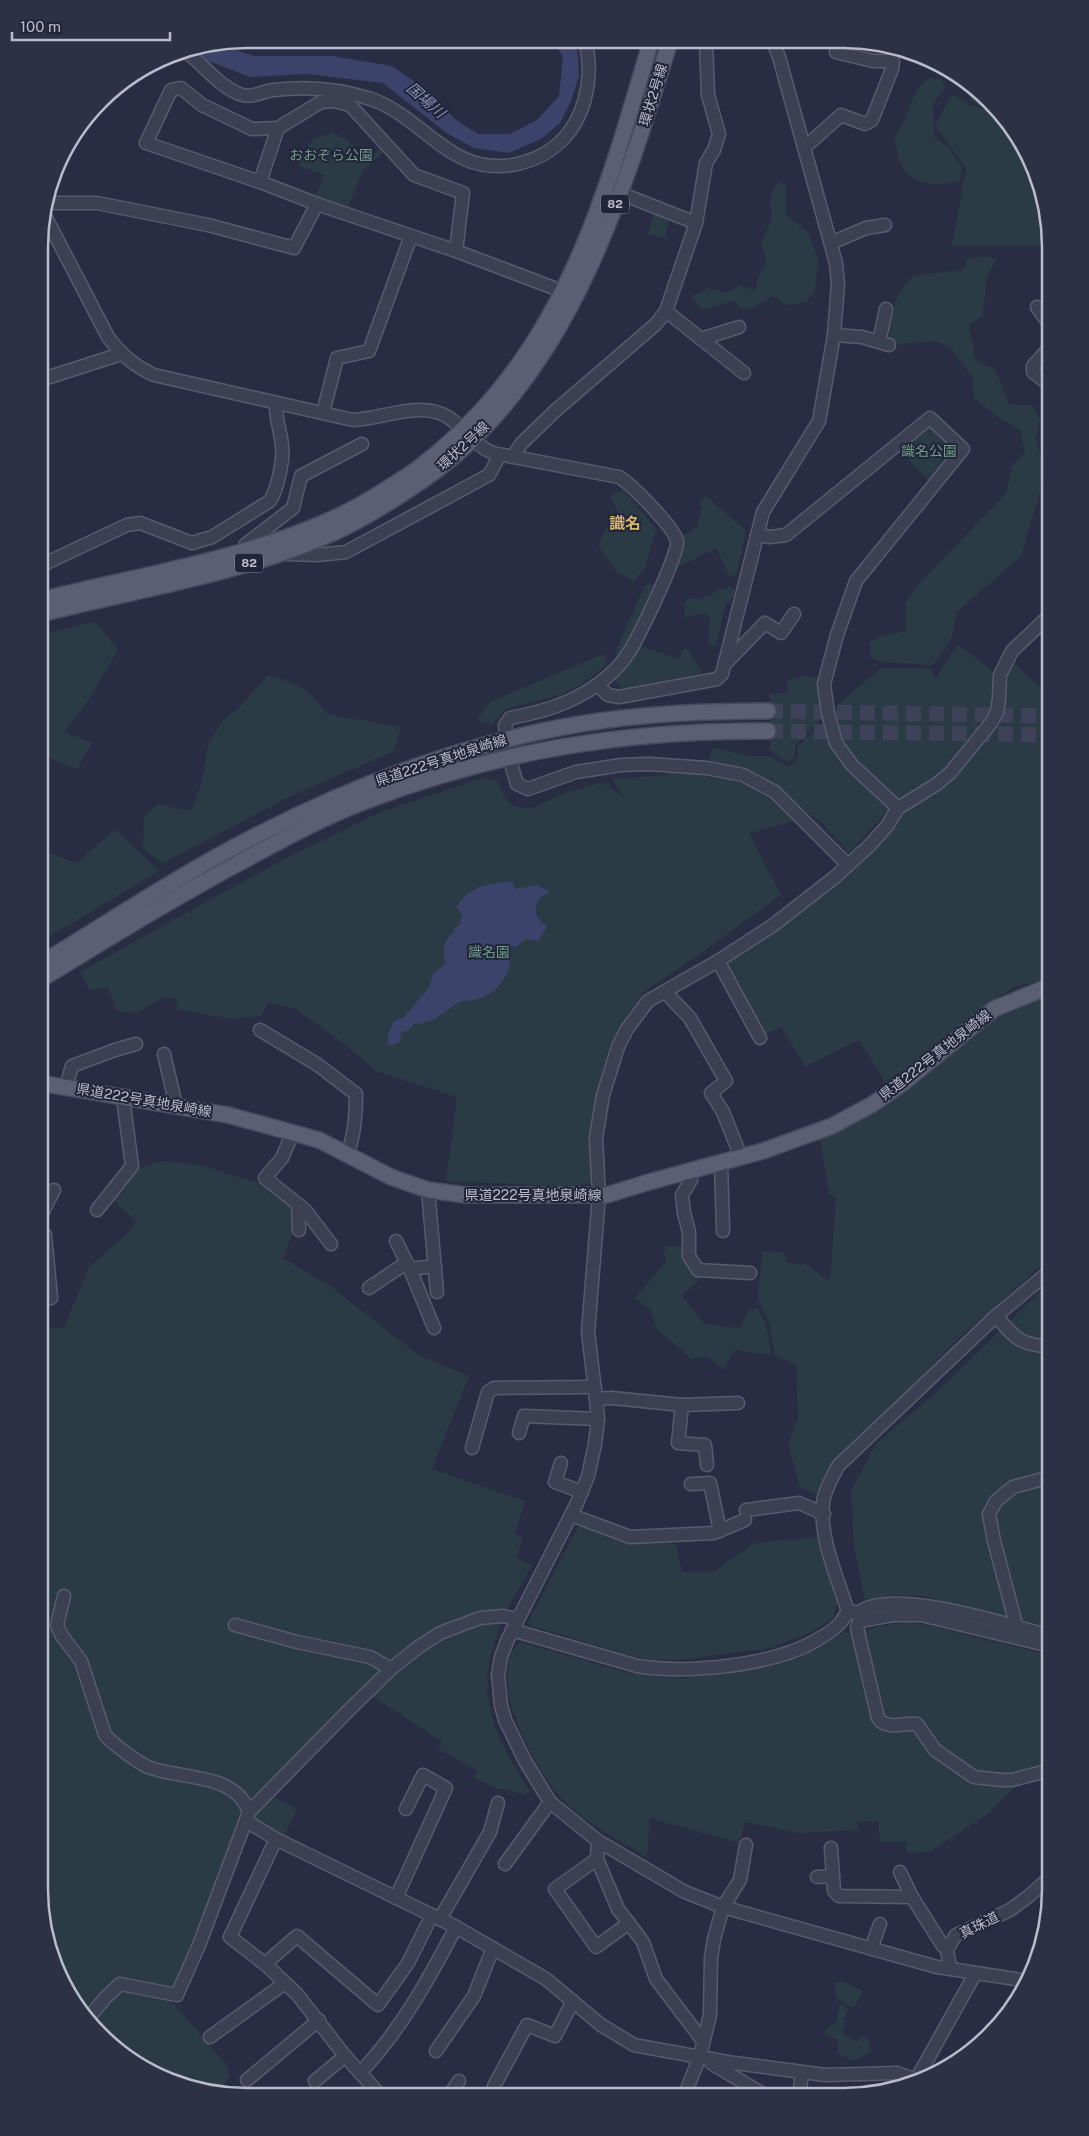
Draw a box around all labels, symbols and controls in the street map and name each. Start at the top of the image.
scale bar [12,10,170,42]
text: 100 m [20,18,61,35]
street label: 環状2号線 [636,62,670,128]
water label: 国場川 [403,79,450,122]
park label: おおぞら公園 [289,147,373,163]
road number: 82 [601,194,629,213]
street label: 環状2号線 [434,418,492,474]
park label: 識名公園 [901,443,957,459]
district label: 識名 [609,514,641,533]
road number: 82 [235,554,263,572]
street label: 県道222号真地泉崎線 [373,731,509,789]
park label: 識名園 [468,944,510,960]
street label: 県道222号真地泉崎線 [876,1007,994,1103]
street label: 県道222号真地泉崎線 [75,1080,213,1120]
street label: 県道222号真地泉崎線 [464,1187,602,1203]
street label: 真珠道 [957,1908,1001,1942]

